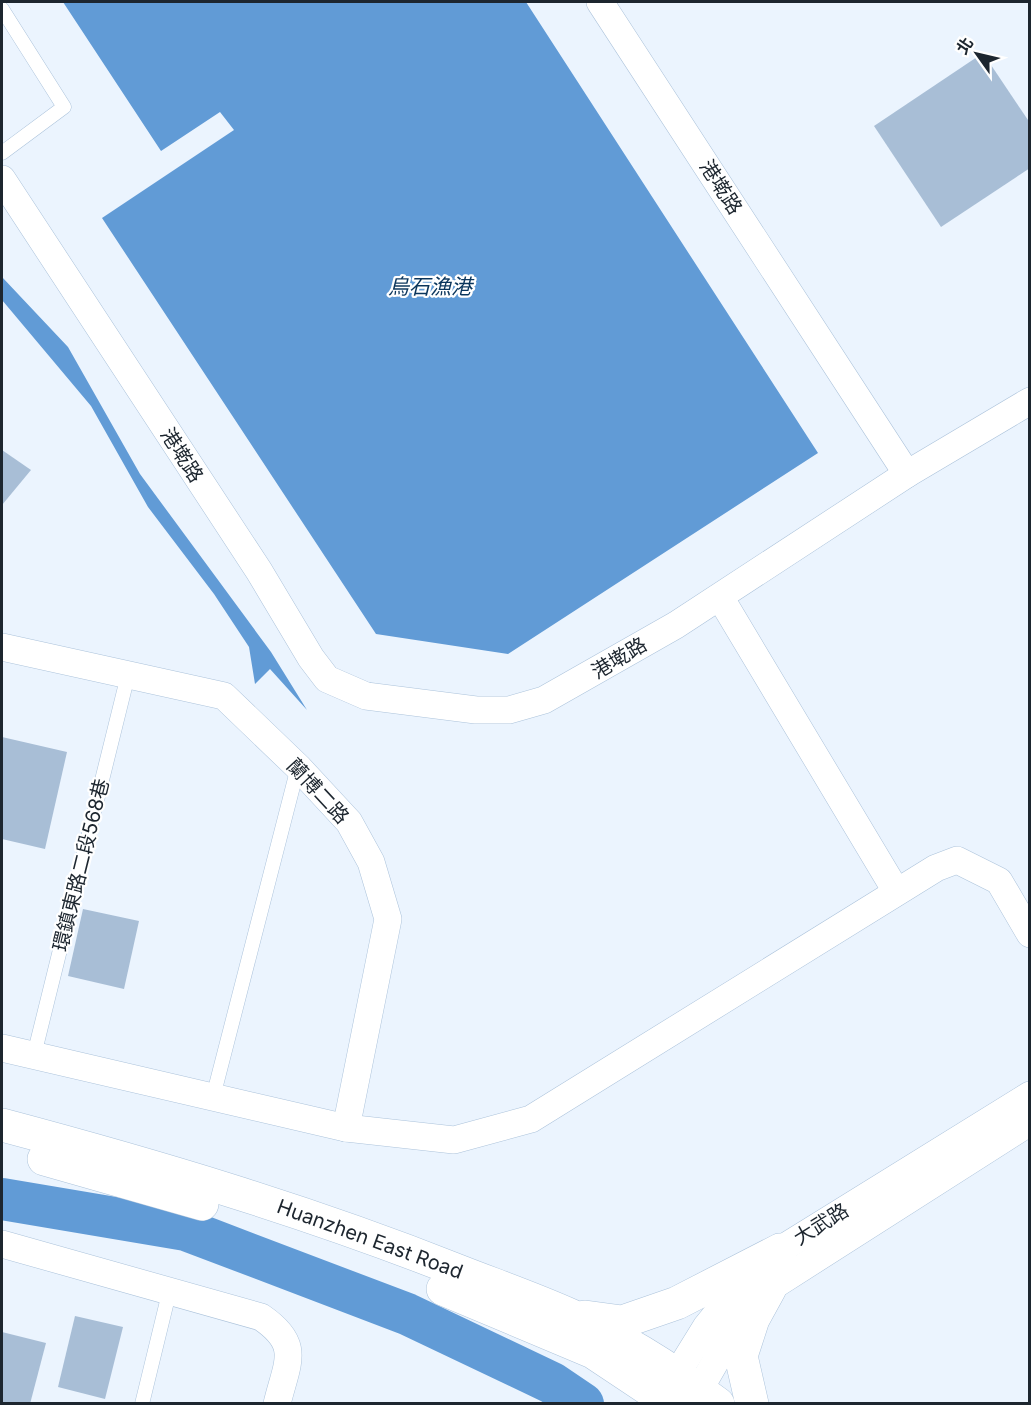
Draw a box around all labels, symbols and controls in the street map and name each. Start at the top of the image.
north arrow [947,24,1007,84]
text: 北 [952,33,977,58]
street label: 港墘路 [695,155,747,219]
water label: 烏石漁港 [388,274,475,299]
street label: 港墘路 [156,423,208,487]
street label: 港墘路 [587,632,651,684]
street label: 蘭博二路 [282,754,354,828]
street label: 環鎮東路二段568巷 [48,776,114,954]
street label: Huanzhen East Road [274,1194,466,1284]
street label: 大武路 [789,1198,853,1250]

